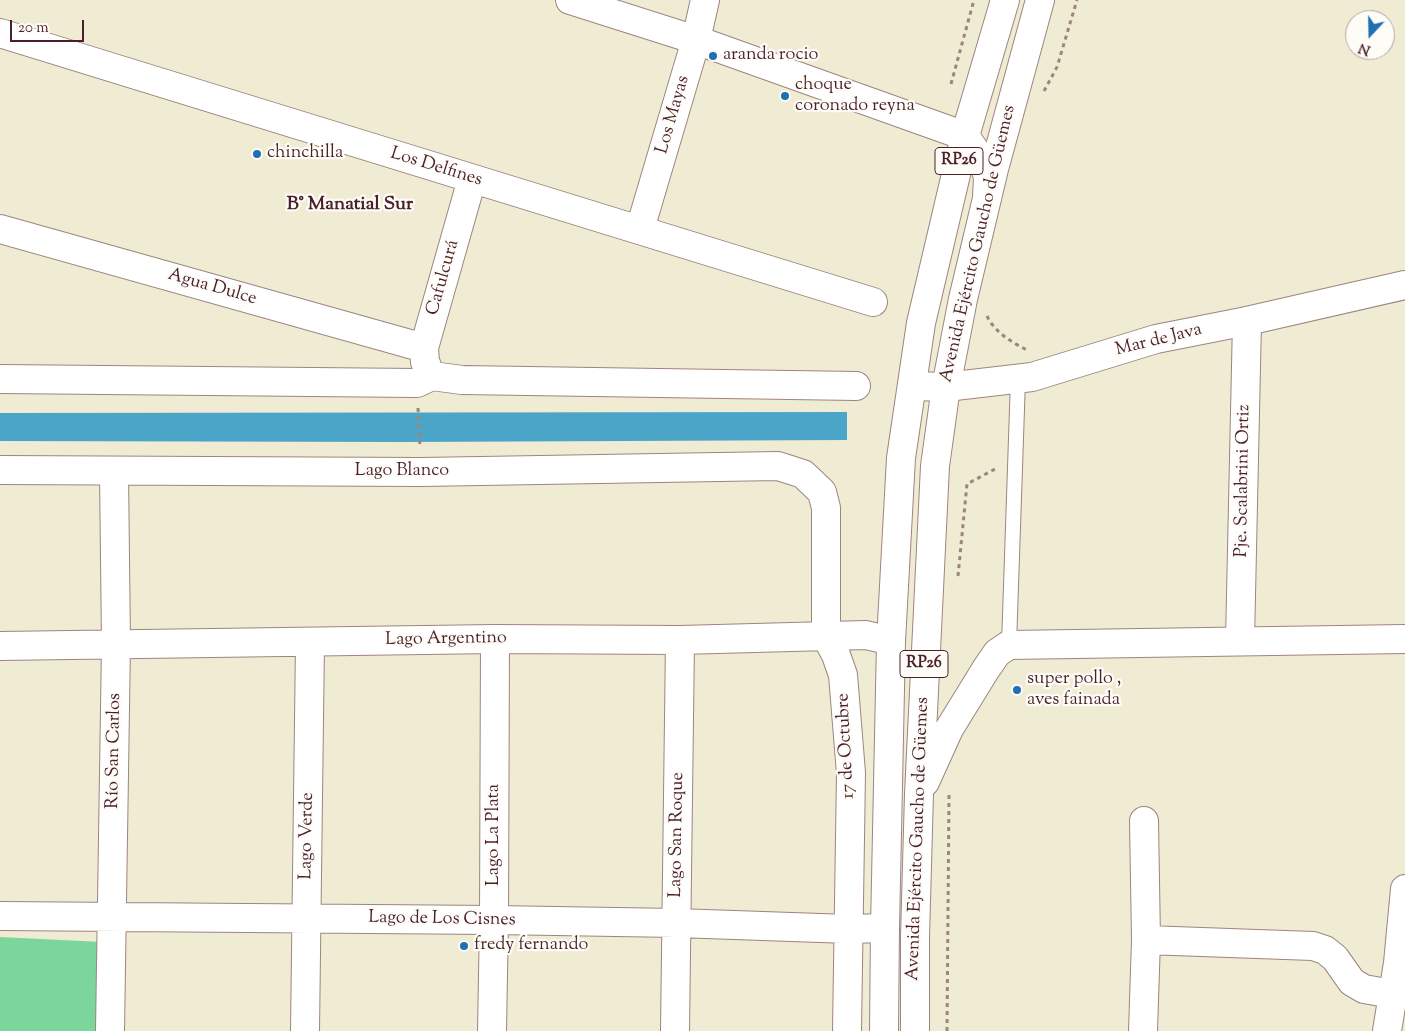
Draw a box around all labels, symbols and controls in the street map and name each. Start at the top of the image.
scale bar [12,10,86,42]
north arrow [1345,10,1395,60]
text: 20 m [18,18,49,39]
text: N [1356,37,1374,59]
place label: aranda rocio [723,45,818,67]
marker: aranda rocio [707,50,719,62]
street label: Los Mayas [653,73,695,157]
place label: choque coronado reyna [795,75,915,118]
marker: choque coronado reyna [779,90,791,102]
street label: Avenida Ejército Gaucho de Güemes [937,103,1021,385]
place label: chinchilla [267,143,343,165]
street label: Los Delfines [387,144,485,192]
marker: chinchilla [251,148,263,160]
road number: RP26 [935,148,983,175]
district label: B° Manatial Sur [287,195,413,217]
street label: Cafulcurá [423,238,465,318]
street label: Agua Dulce [165,265,259,311]
street label: Mar de Java [1114,320,1204,362]
street label: Pje. Scalabrini Ortiz [1232,404,1256,558]
street label: Lago Blanco [355,461,449,483]
street label: Lago Argentino [385,628,507,652]
road number: RP26 [900,651,948,678]
place label: super pollo , aves fainada [1027,669,1121,712]
marker: super pollo , aves fainada [1011,684,1023,696]
street label: Río San Carlos [103,693,127,809]
street label: 17 de Octubre [833,693,861,799]
street label: Avenida Ejército Gaucho de Güemes [903,697,935,981]
street label: Lago San Roque [666,772,690,898]
street label: Lago La Plata [484,784,506,886]
street label: Lago Verde [296,792,320,880]
street label: Lago de Los Cisnes [368,908,516,932]
place label: fredy fernando [474,935,588,957]
marker: fredy fernando [458,940,470,952]

